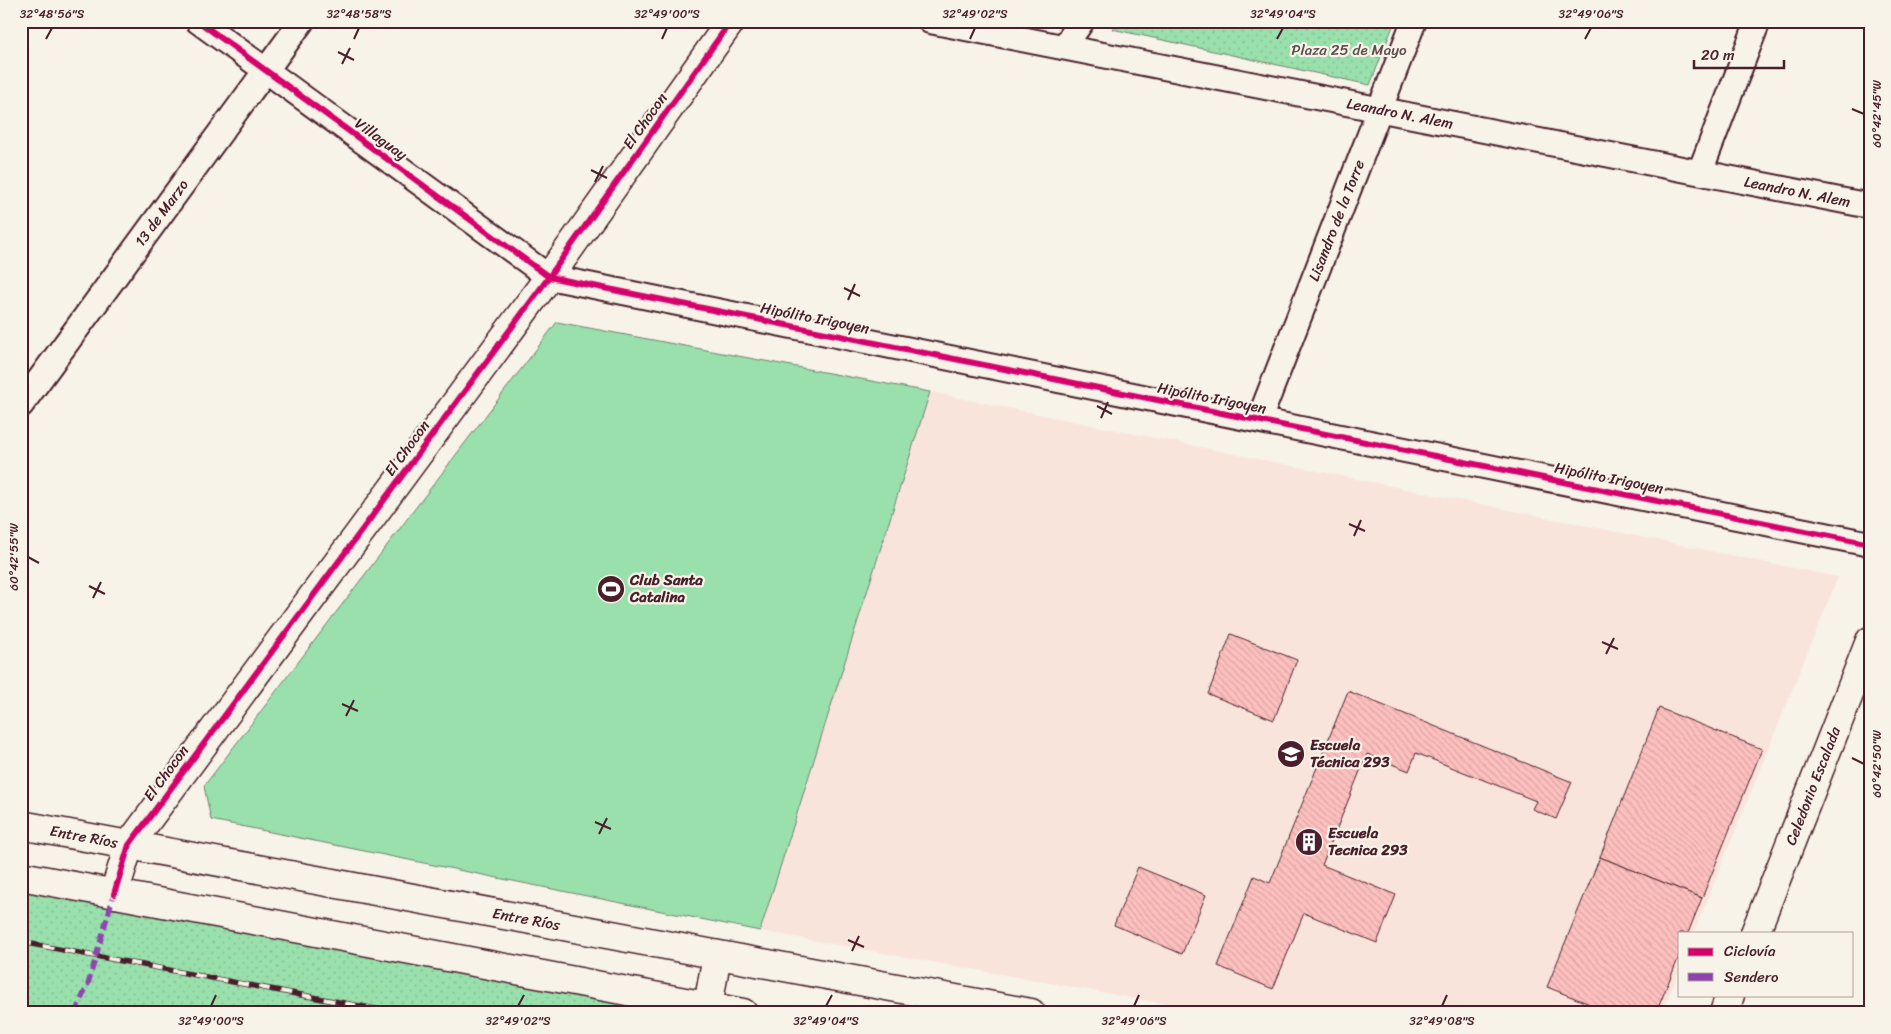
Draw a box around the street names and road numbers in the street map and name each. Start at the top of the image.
street label: El Chocon [616,87,674,155]
street label: Leandro N. Alem [1345,90,1455,137]
street label: Villaguay [349,111,413,167]
street label: Lisandro de la Torre [1301,156,1372,285]
street label: Leandro N. Alem [1742,169,1853,215]
street label: 13 de Marzo [128,173,196,252]
street label: Hipólito Irigoyen [758,295,872,341]
street label: Hipólito Irigoyen [1155,375,1269,421]
street label: El Chocon [378,414,436,482]
street label: Hipólito Irigoyen [1552,455,1666,501]
street label: Celedonio Escalada [1778,722,1848,849]
street label: El Chocon [137,739,195,807]
street label: Entre Ríos [48,818,120,856]
street label: Entre Ríos [490,900,562,938]

